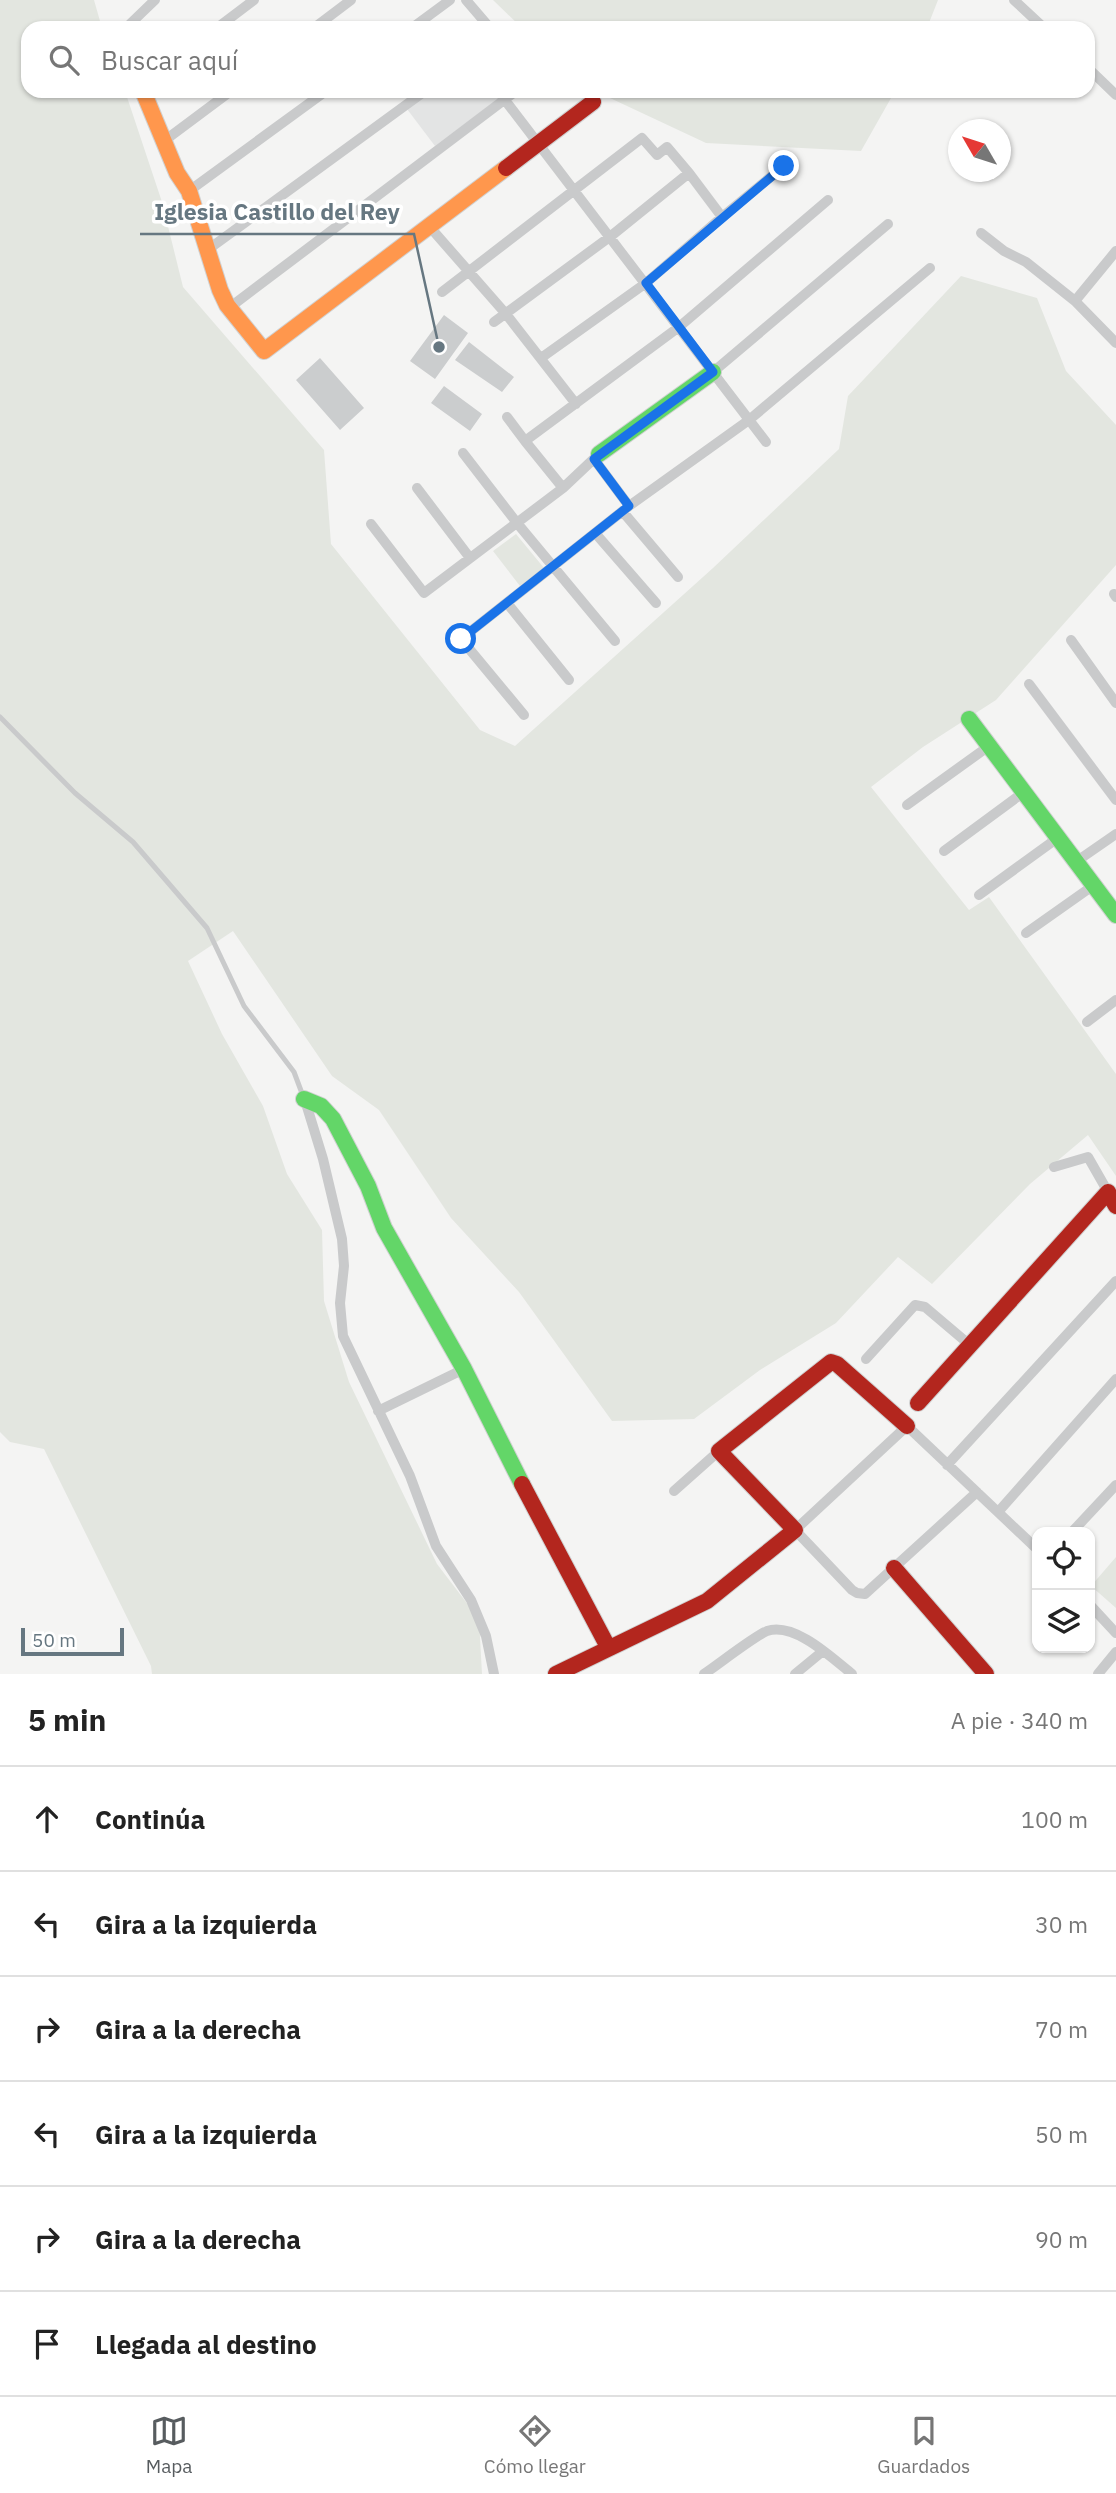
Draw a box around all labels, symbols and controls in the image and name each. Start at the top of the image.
search box [21,21,1095,98]
icon: search [45,41,83,79]
text: Buscar aquí [101,43,238,77]
north arrow [948,119,1011,182]
route end [768,150,799,181]
callout: Iglesia Castillo del Rey [140,190,414,234]
text: Iglesia Castillo del Rey [154,196,401,226]
route start [445,623,476,654]
map controls [1032,1527,1095,1653]
button: locate [1032,1527,1095,1590]
button: layers [1032,1590,1095,1653]
scale bar [21,1625,124,1657]
text: 50 m [32,1628,76,1652]
text: 5 min [28,1700,106,1739]
text: A pie · 340 m [951,1705,1088,1735]
icon: ahead [28,1800,66,1838]
text: Continúa [95,1802,205,1836]
text: 100 m [1021,1804,1088,1834]
icon: left [28,1905,66,1943]
text: Gira a la izquierda [95,1907,317,1941]
text: 30 m [1035,1909,1088,1939]
icon: right [28,2010,66,2048]
text: Gira a la derecha [95,2012,301,2046]
text: 70 m [1035,2014,1088,2044]
icon: left [28,2115,66,2153]
text: Gira a la izquierda [95,2117,317,2151]
text: 50 m [1035,2119,1088,2149]
icon: right [28,2220,66,2258]
text: Gira a la derecha [95,2222,301,2256]
text: 90 m [1035,2224,1088,2254]
icon: arrive [28,2325,66,2363]
text: Llegada al destino [95,2327,317,2361]
tab: Mapa [146,2412,192,2478]
tab: Cómo llegar [484,2412,586,2478]
tab: Guardados [877,2412,970,2478]

